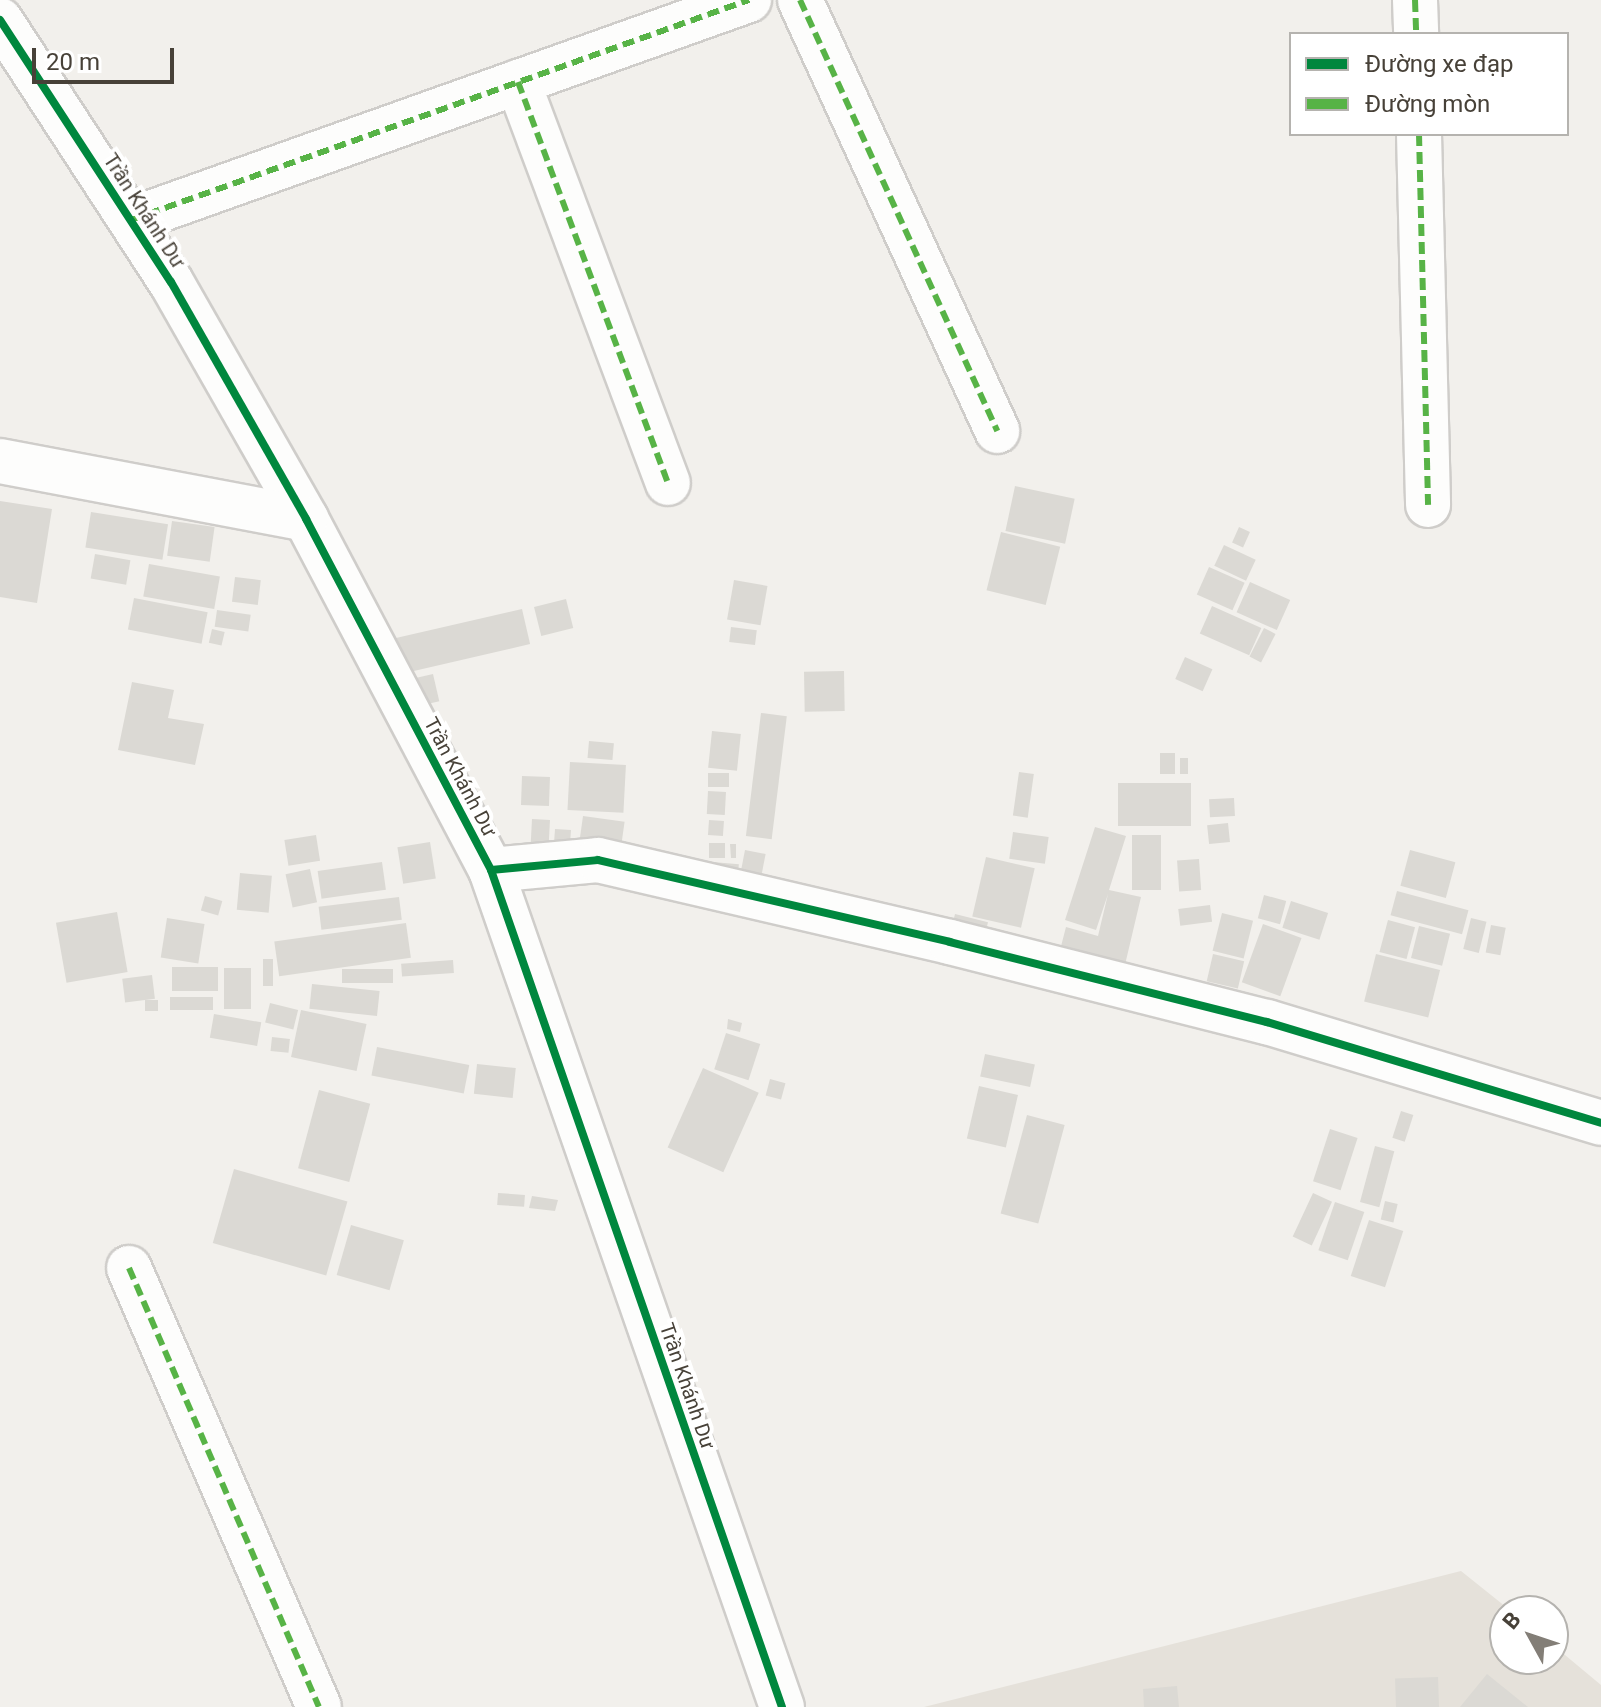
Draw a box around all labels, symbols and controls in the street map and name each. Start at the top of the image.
scale bar [36,32,178,82]
legend [1289,32,1569,136]
text: 20 m [46,48,100,76]
text: Đường xe đạp [1365,50,1514,78]
text: Đường mòn [1365,90,1490,118]
street label: Trần Khánh Dư [98,149,190,273]
street label: Trần Khánh Dư [419,713,501,841]
street label: Trần Khánh Dư [654,1320,720,1452]
north arrow [1489,1595,1569,1675]
text: B [1498,1607,1526,1634]

